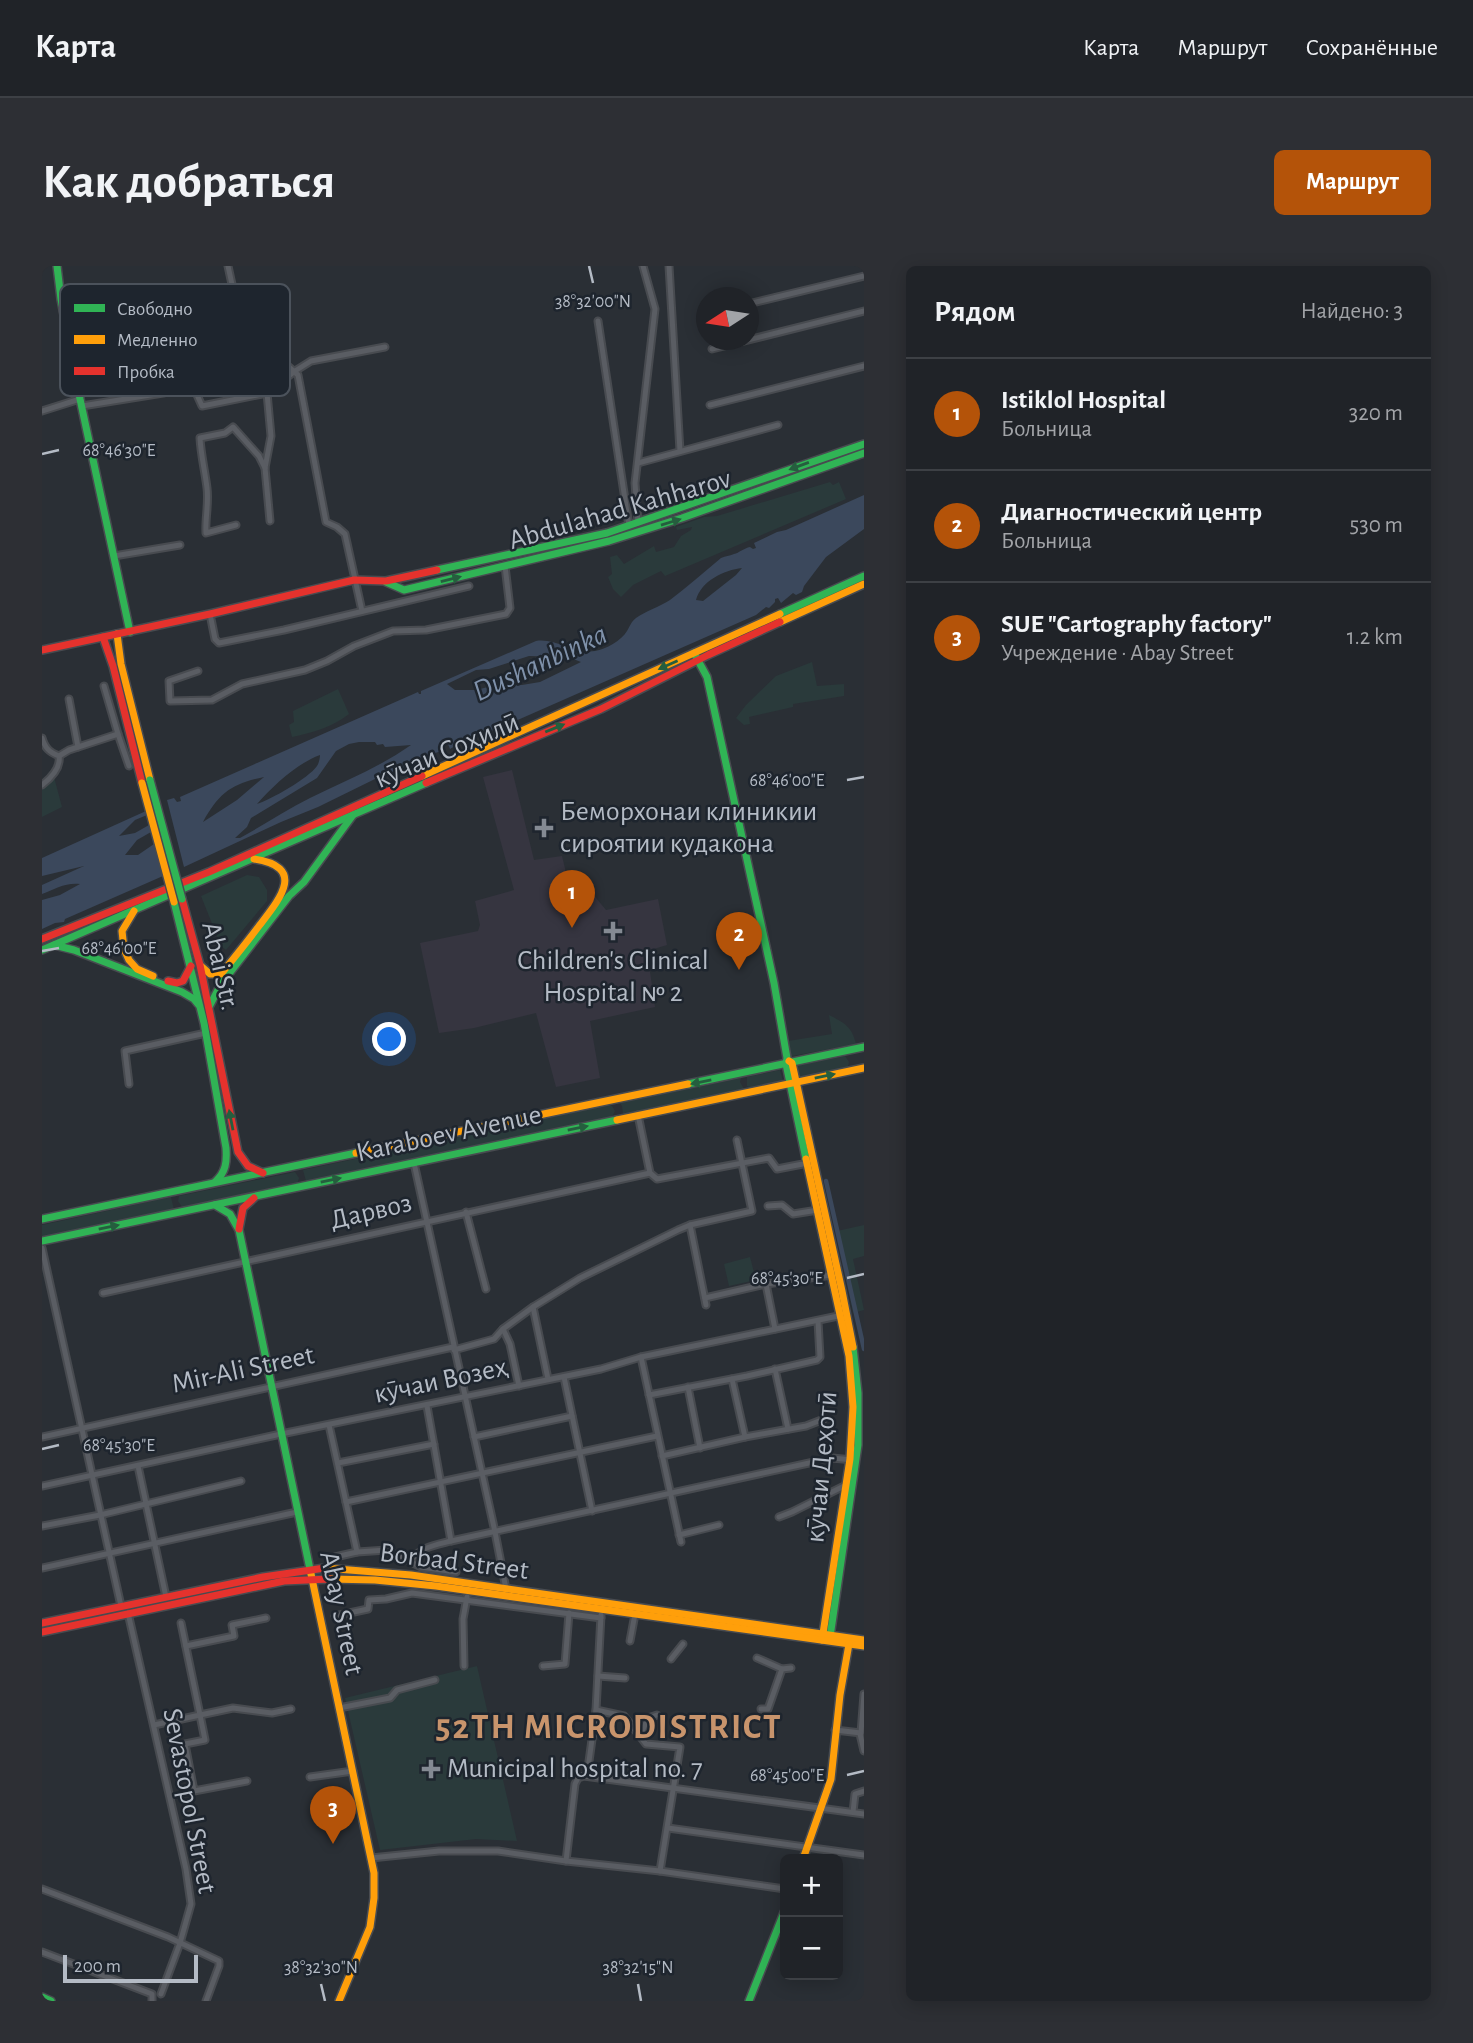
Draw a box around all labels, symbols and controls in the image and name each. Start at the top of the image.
text: Карта [35,31,116,64]
text: Карта [1083,36,1139,60]
text: Маршрут [1177,36,1267,60]
text: Сохранённые [1305,36,1438,60]
button: Маршрут [1274,150,1431,215]
text: Как добраться [42,158,335,207]
legend [60,284,290,396]
north arrow [696,287,759,350]
text: 38°32'00"N [555,293,631,311]
text: Рядом [934,297,1016,327]
text: Свободно [117,300,193,319]
text: Найдено: 3 [1301,300,1403,323]
text: Медленно [117,331,197,350]
text: Пробка [117,363,175,382]
text: Istiklol Hospital [1001,387,1166,413]
text: 1 [953,402,961,425]
text: 320 m [1349,402,1403,425]
text: Больница [1001,418,1092,441]
text: 68°46'30"E [82,442,156,460]
one-way arrow [789,461,810,472]
street label: Abdulahad Kahharov [506,465,734,555]
text: Диагностический центр [1001,499,1262,525]
text: 2 [952,514,962,537]
text: 530 m [1350,514,1403,537]
one-way arrow [661,516,682,526]
text: Больница [1001,530,1092,553]
one-way arrow [440,573,462,584]
text: SUE "Cartography factory" [1001,611,1272,637]
water label: Dushanbinka [468,619,612,707]
text: 3 [952,626,962,649]
text: 1.2 km [1347,626,1403,649]
text: Учреждение · Abay Street [1001,642,1234,665]
one-way arrow [658,659,678,671]
street label: кӯчаи Соҳилӣ [371,708,523,794]
one-way arrow [544,723,565,734]
text: 68°46'00"E [749,772,825,790]
place label: Беморхонаи клиникии сироятии кудакона [560,798,817,858]
marker: Беморхонаи клиникии сироятии кудакона [534,818,554,838]
pin: 1 [549,870,595,928]
pin: 2 [716,912,762,970]
street label: Abai Str. [196,919,244,1013]
marker: Children's Clinical Hospital № 2 [603,921,623,941]
text: 68°46'00"E [81,940,157,958]
place label: Children's Clinical Hospital № 2 [517,947,709,1007]
your location [372,1022,406,1056]
one-way arrow [814,1070,836,1081]
one-way arrow [690,1077,712,1088]
street label: Karaboev Avenue [354,1101,544,1167]
one-way arrow [226,1109,237,1131]
one-way arrow [567,1122,589,1133]
one-way arrow [320,1174,342,1185]
street label: Дарвоз [328,1189,414,1235]
one-way arrow [98,1221,120,1232]
text: 68°45'30"E [751,1270,823,1288]
street label: Mir-Ali Street [169,1341,317,1399]
street label: кӯчаи Возеҳ [372,1353,510,1409]
street label: кӯчаи Деҳотӣ [801,1390,843,1544]
text: 68°45'30"E [83,1437,155,1455]
street label: Borbad Street [378,1539,530,1585]
street label: Abay Street [314,1549,368,1677]
street label: Sevastopol Street [157,1706,221,1896]
district label: 52TH MICRODISTRICT [435,1710,783,1745]
place label: Municipal hospital no. 7 [447,1755,703,1783]
marker: Municipal hospital no. 7 [421,1759,441,1779]
text: 68°45'00"E [750,1767,824,1785]
pin: 3 [310,1786,356,1844]
map controls [780,1854,843,1980]
button: + [780,1854,843,1917]
button: − [780,1917,843,1980]
scale bar [63,1952,198,1984]
text: 200 m [74,1957,121,1976]
text: 38°32'30"N [284,1959,358,1977]
text: 38°32'15"N [603,1959,673,1977]

